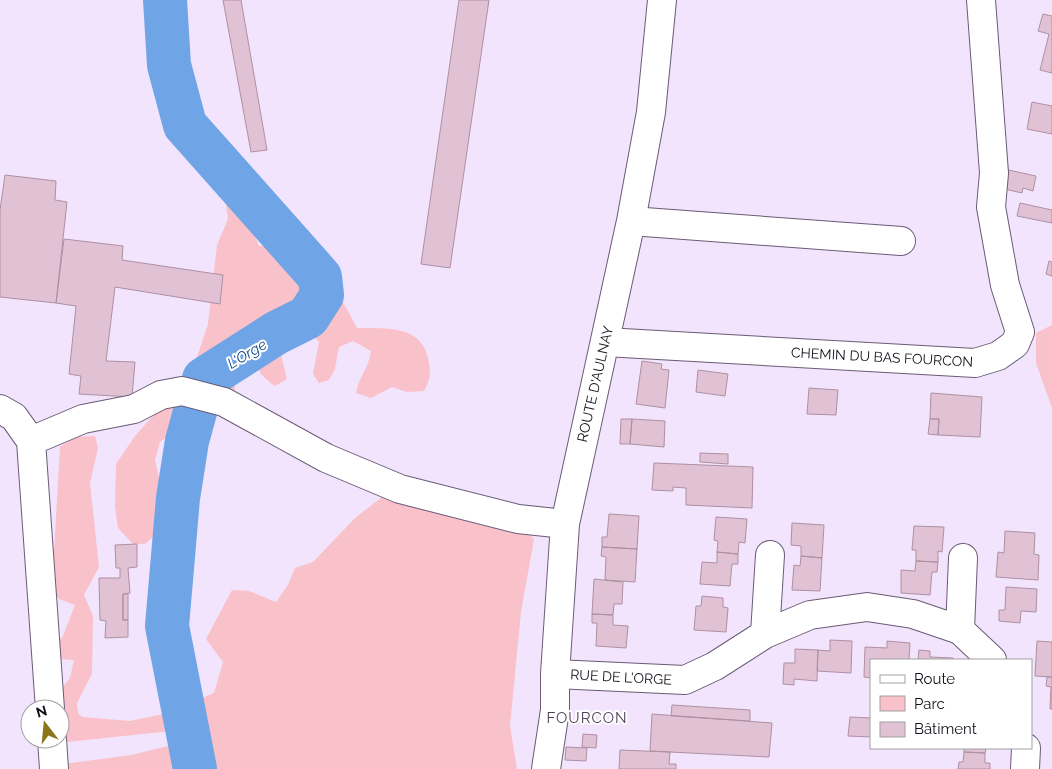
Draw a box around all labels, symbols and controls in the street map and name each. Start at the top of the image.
street label: ROUTE D'AULNAY [574,324,616,444]
water label: L'Orge [224,335,270,373]
street label: CHEMIN DU BAS FOURCON [791,344,973,370]
legend [870,659,1032,749]
street label: RUE DE L'ORGE [570,666,672,688]
text: Route [914,670,955,688]
text: Parc [914,695,945,713]
north arrow [20,699,70,749]
text: N [34,702,49,721]
district label: FOURCON [546,709,628,727]
text: Bâtiment [914,720,977,738]

